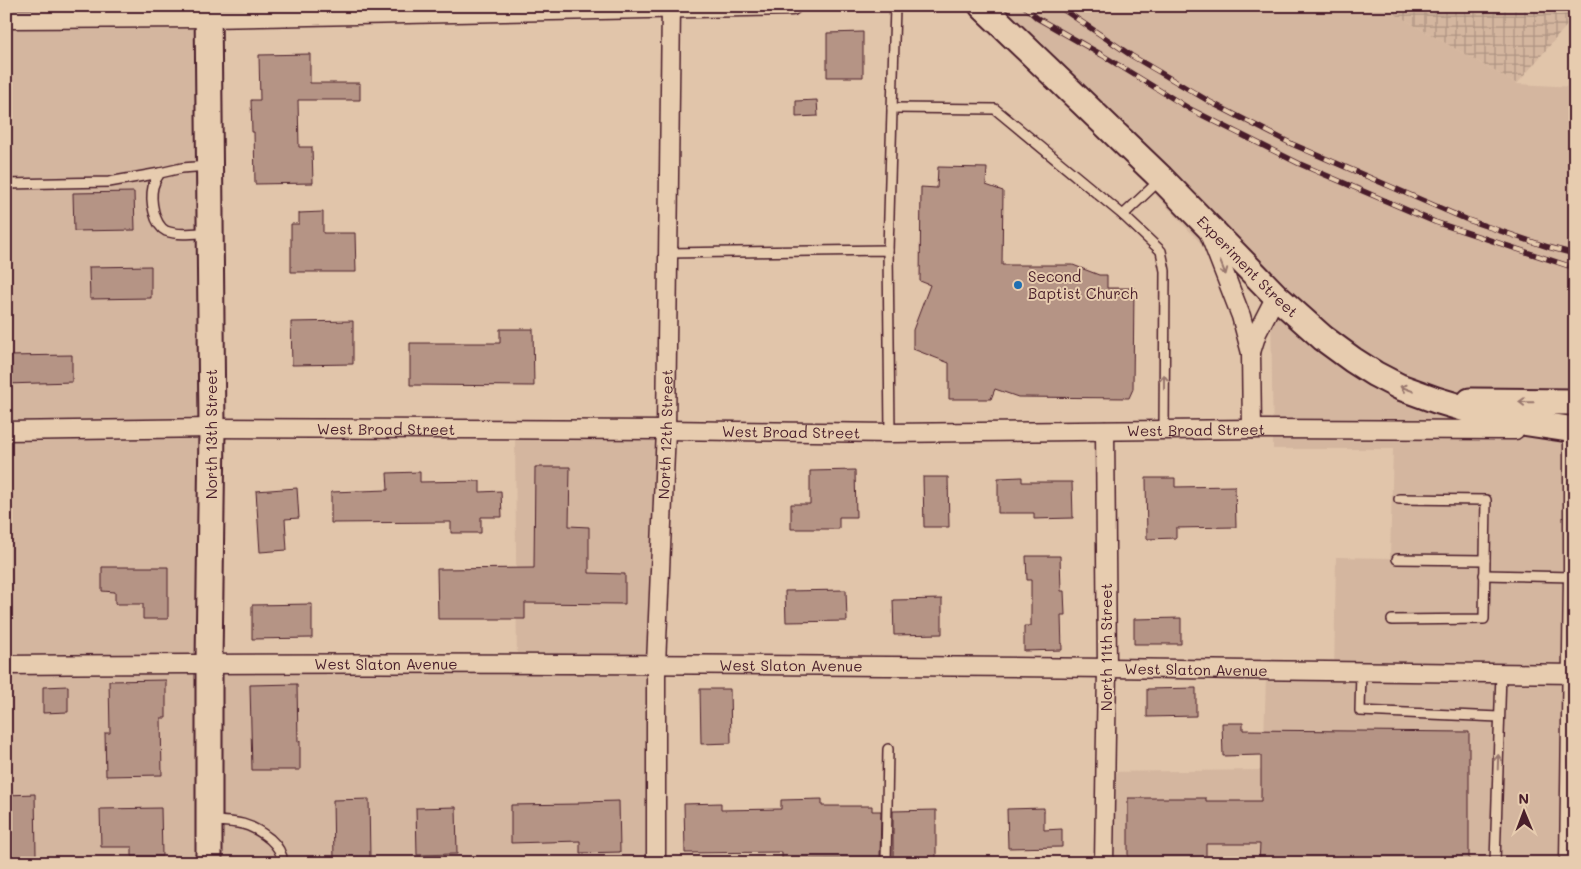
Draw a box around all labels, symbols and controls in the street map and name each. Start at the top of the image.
street label: Experiment Street [1193,211,1303,321]
one-way arrow [1219,261,1228,276]
place label: Second Baptist Church [1028,266,1138,303]
marker: Second Baptist Church [1012,279,1024,291]
street label: North 13th Street [201,369,221,499]
street label: North 12th Street [653,369,677,500]
one-way arrow [1159,374,1169,390]
one-way arrow [1400,384,1415,394]
one-way arrow [1518,397,1534,406]
street label: West Broad Street [317,418,455,439]
street label: West Broad Street [1127,419,1265,440]
street label: West Broad Street [722,421,860,443]
street label: North 11th Street [1096,583,1116,711]
street label: West Slaton Avenue [314,654,458,674]
street label: West Slaton Avenue [719,655,863,676]
street label: West Slaton Avenue [1124,658,1268,680]
one-way arrow [1493,754,1503,770]
north arrow [1498,786,1548,836]
text: N [1518,789,1529,808]

